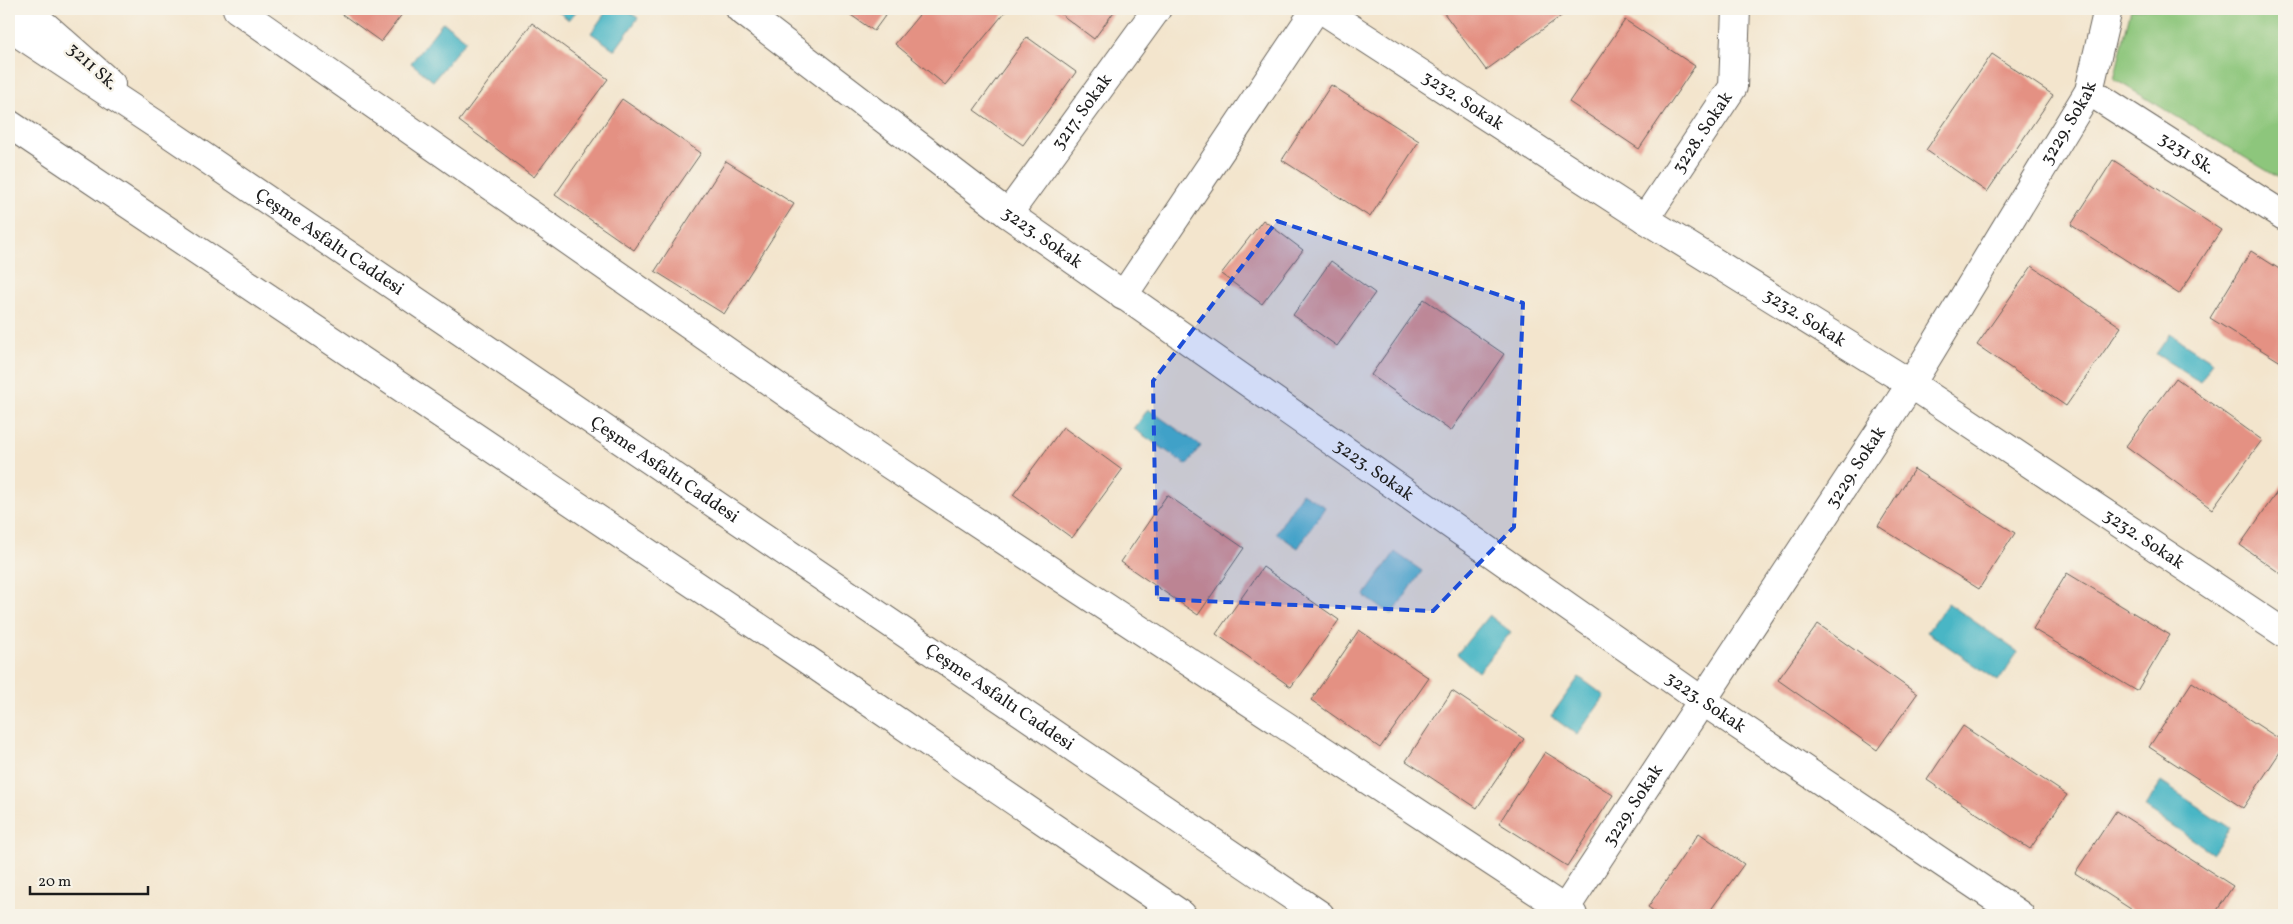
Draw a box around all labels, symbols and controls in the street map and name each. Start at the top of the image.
street label: 3211 Sk. [61,37,123,97]
street label: 3232. Sokak [1417,65,1509,137]
street label: 3217. Sokak [1046,69,1118,155]
street label: 3229. Sokak [2035,79,2103,170]
street label: 3228. Sokak [1666,86,1739,178]
street label: 3231 Sk. [2154,126,2220,181]
street label: Çeşme Asfaltı Caddesi [250,183,409,302]
street label: 3223. Sokak [996,201,1087,275]
street label: 3232. Sokak [1759,283,1851,353]
street label: Çeşme Asfaltı Caddesi [585,410,744,529]
street label: 3229. Sokak [1820,421,1892,513]
street label: 3223. Sokak [1328,433,1419,507]
street label: 3232. Sokak [2098,503,2190,576]
street label: Çeşme Asfaltı Caddesi [920,638,1079,757]
street label: 3223. Sokak [1660,666,1751,739]
street label: 3229. Sokak [1597,759,1670,851]
scale bar [30,864,148,896]
text: 20 m [38,872,71,893]

